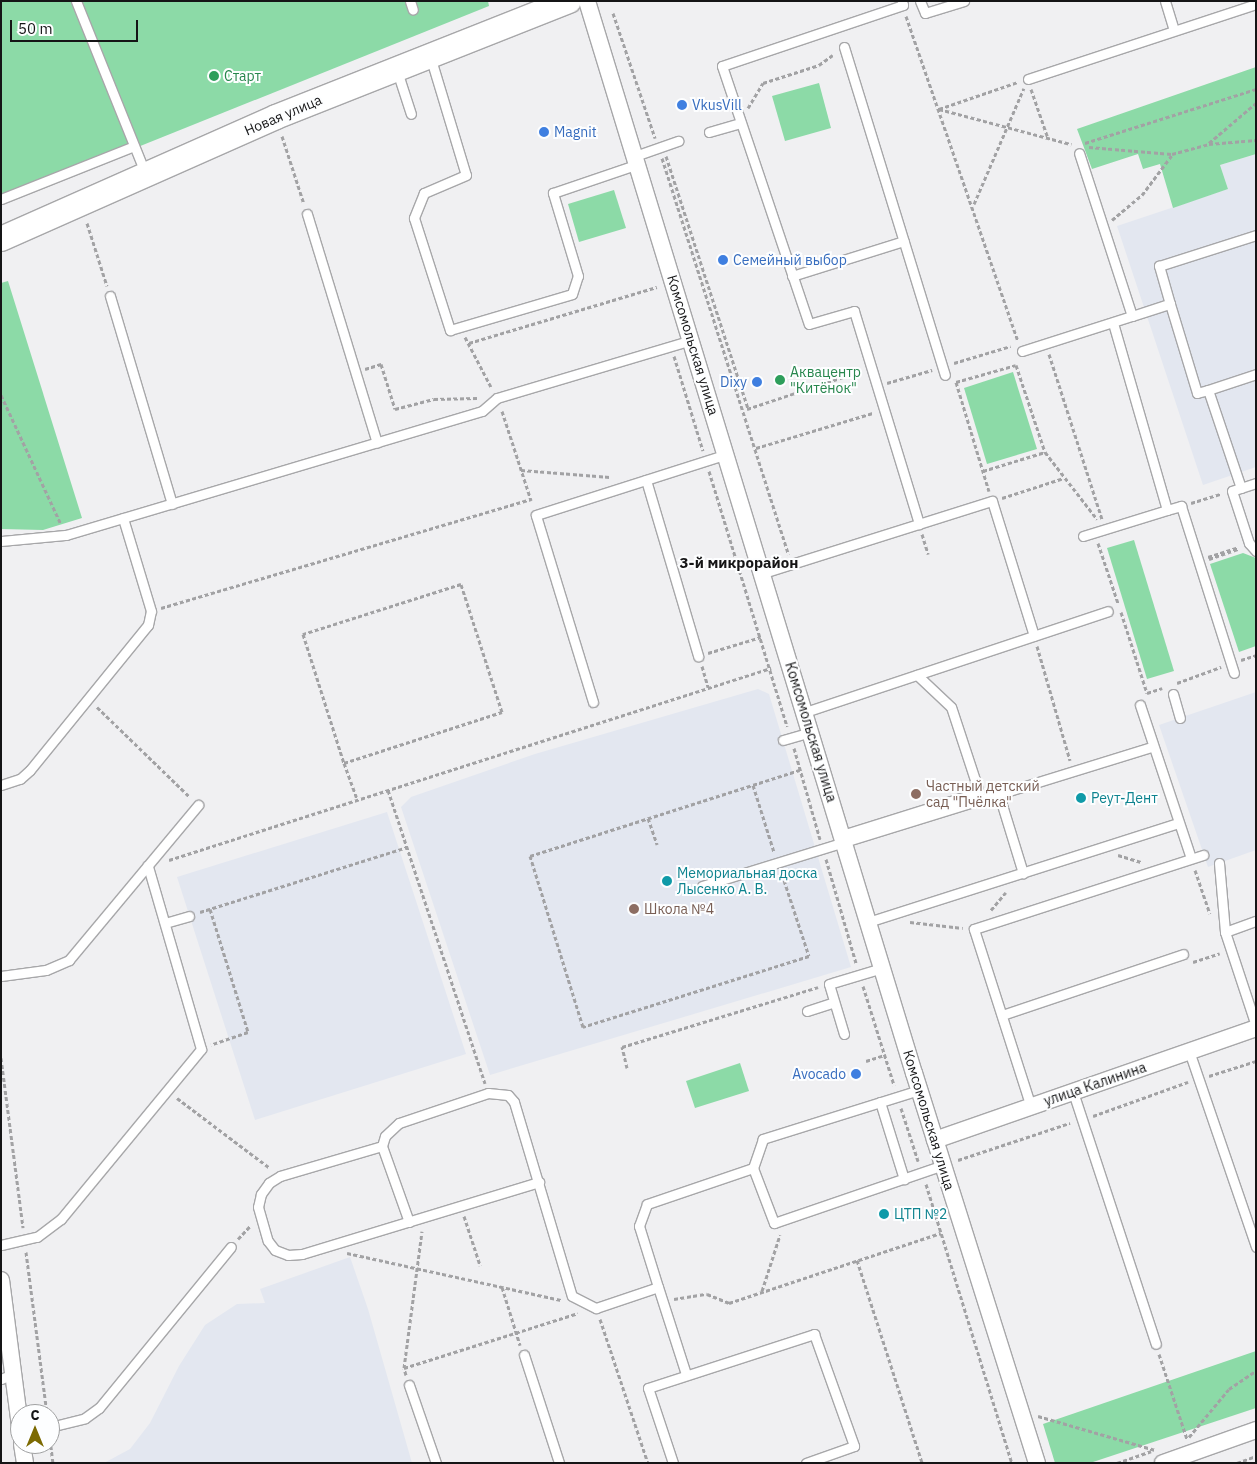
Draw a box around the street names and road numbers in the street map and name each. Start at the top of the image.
street label: Новая улица [242,91,324,139]
street label: Комсомольская улица [664,273,722,417]
street label: Комсомольская улица [782,660,840,804]
street label: Комсомольская улица [900,1048,958,1192]
street label: улица Калинина [1042,1059,1148,1109]

